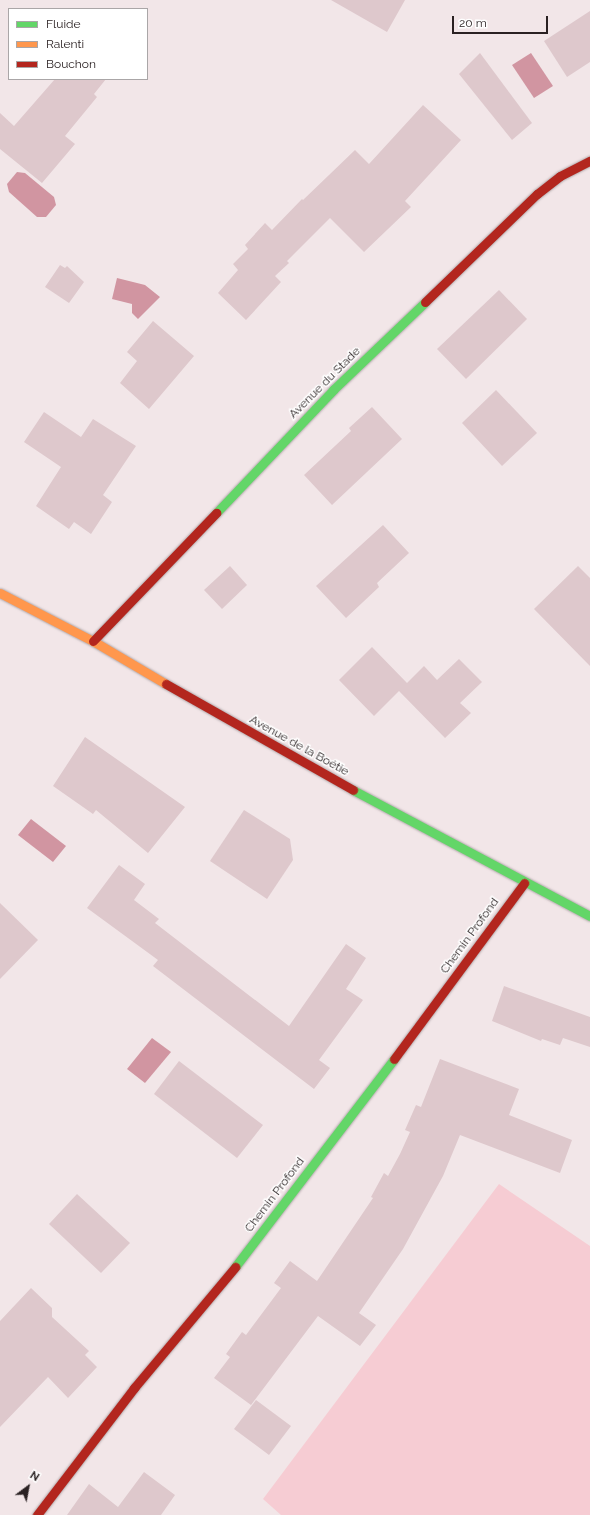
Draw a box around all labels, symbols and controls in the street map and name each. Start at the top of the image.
legend [8,8,148,80]
scale bar [454,8,550,34]
text: 20 m [459,16,487,30]
text: Fluide [46,17,81,31]
text: Ralenti [46,37,84,51]
text: Bouchon [46,57,96,71]
street label: Avenue du Stade [286,344,364,422]
street label: Avenue de la Boétie [247,713,351,779]
street label: Chemin Profond [438,895,502,977]
street label: Chemin Profond [242,1155,308,1235]
north arrow [8,1467,48,1507]
text: N [28,1469,42,1484]

